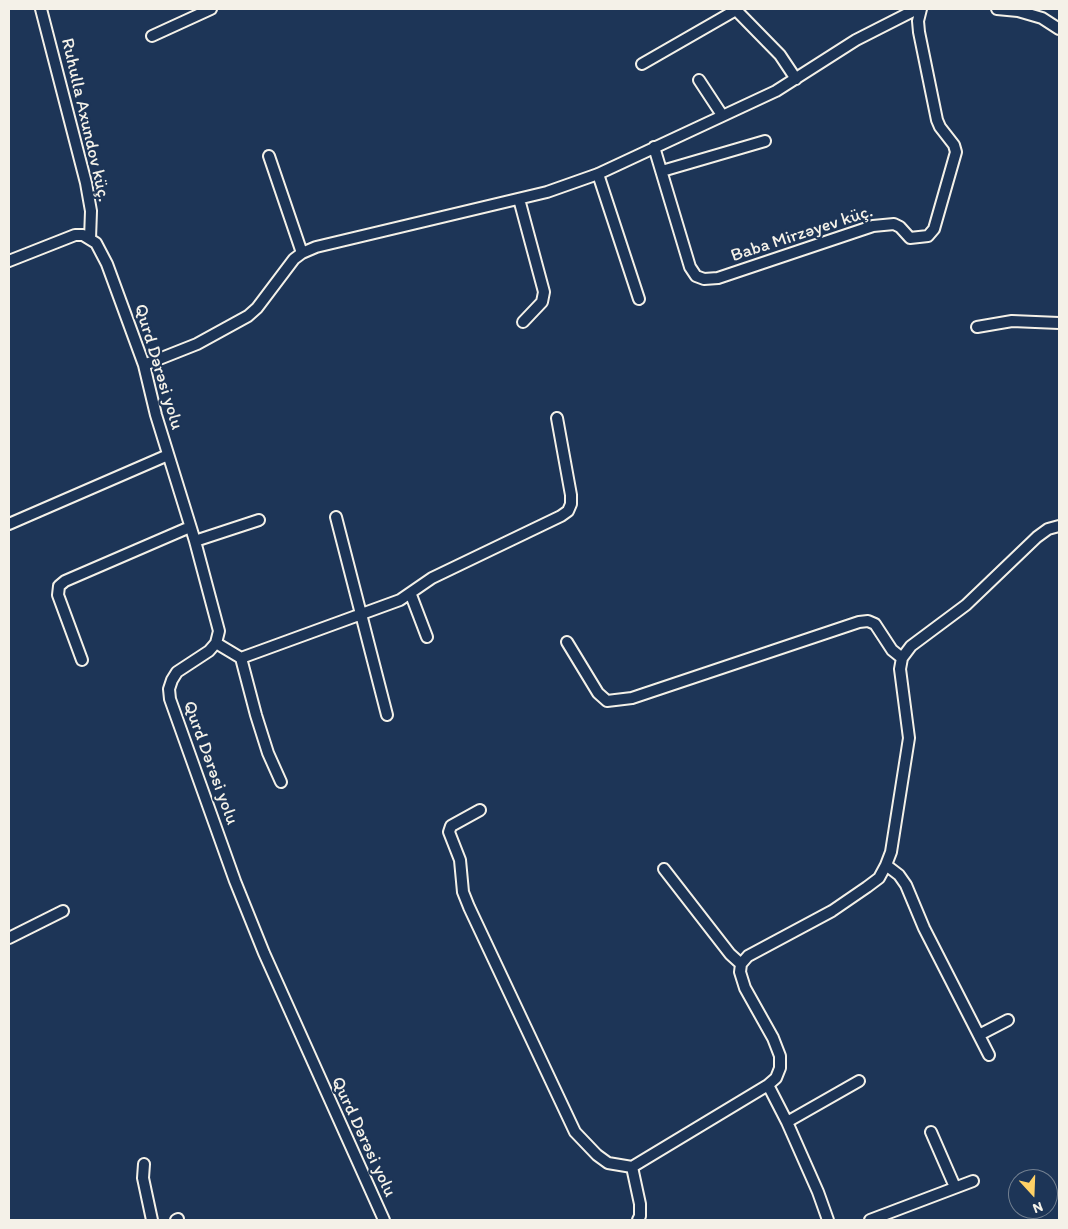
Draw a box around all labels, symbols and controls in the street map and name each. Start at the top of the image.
street label: Ruhulla Axundov küç. [56,36,114,204]
street label: Baba Mirzəyev küç. [728,201,876,267]
street label: Qurd Dərəsi yolu [129,302,187,432]
street label: Qurd Dərəsi yolu [178,698,242,828]
street label: Qurd Dərəsi yolu [326,1073,400,1201]
north arrow [1008,1169,1058,1219]
text: N [1031,1198,1045,1217]

